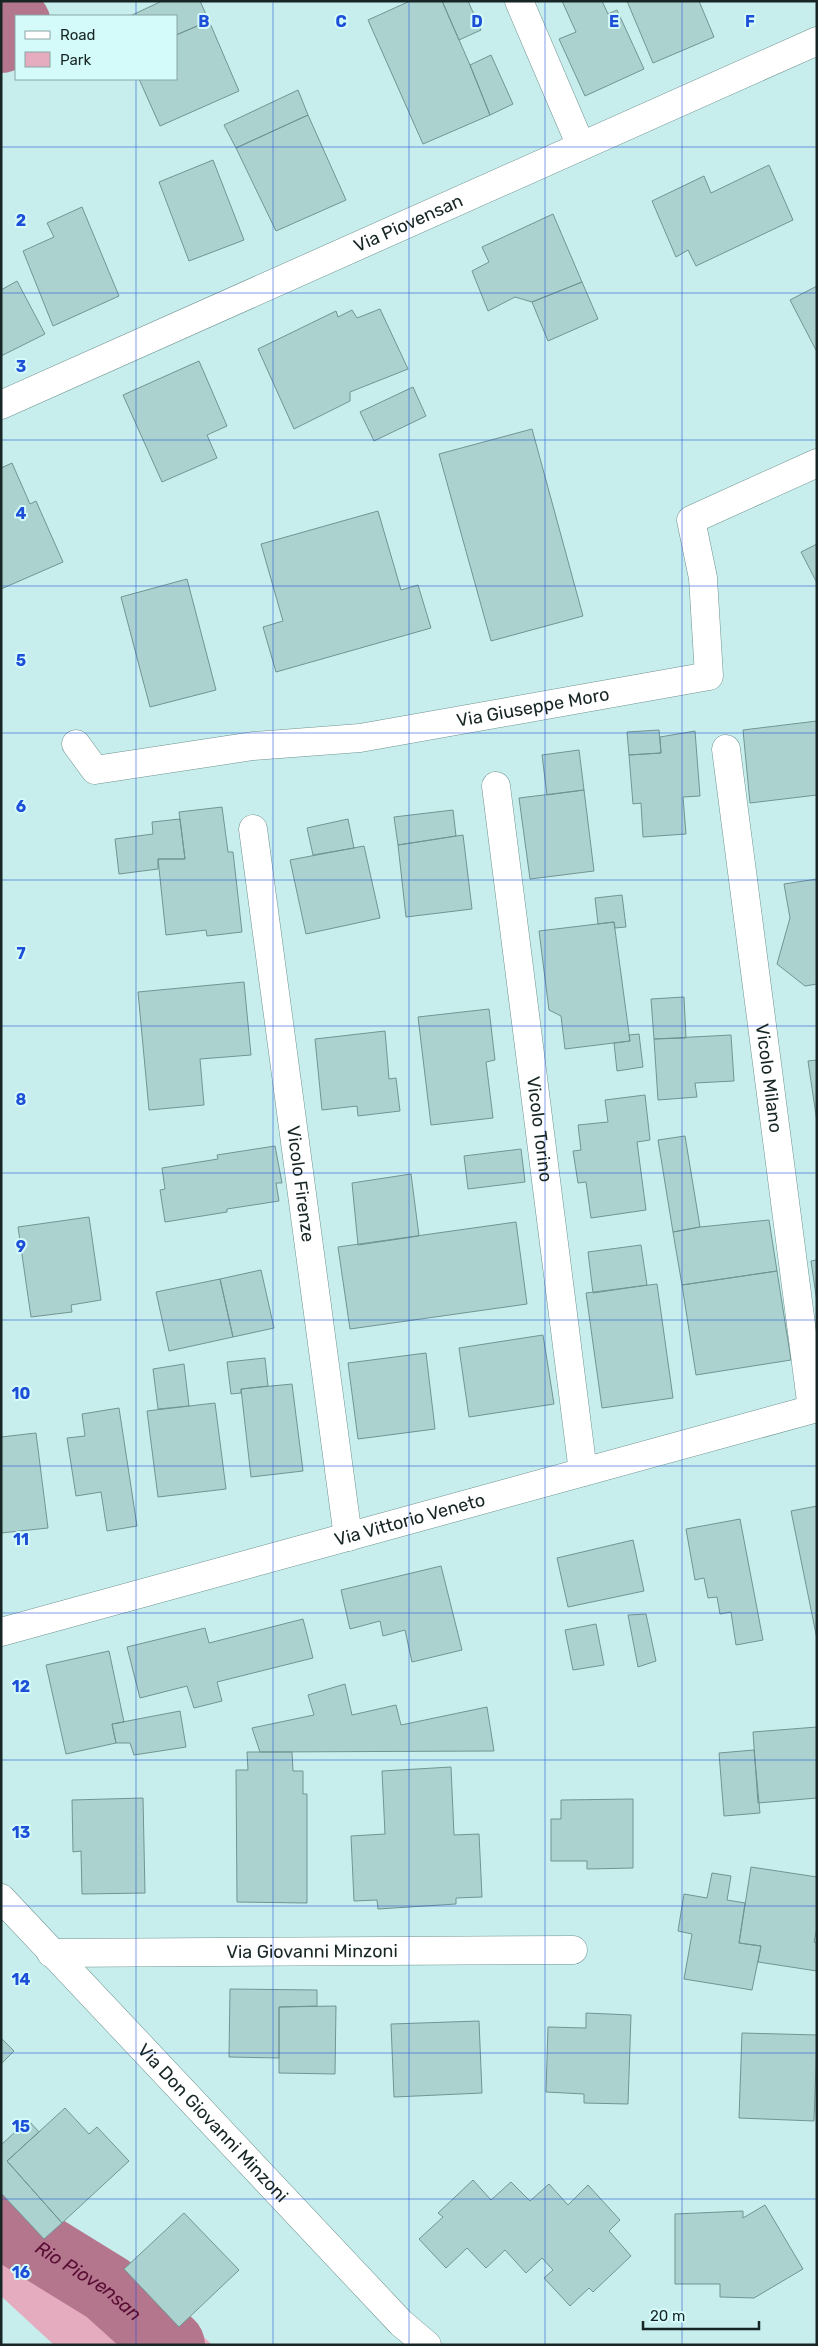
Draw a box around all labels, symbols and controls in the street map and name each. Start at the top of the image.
text: B [198,12,210,31]
text: C [335,12,347,31]
text: D [471,12,483,31]
text: E [609,12,619,31]
text: F [745,12,755,31]
legend [15,15,178,80]
text: Road [60,26,96,44]
text: Park [60,51,91,69]
street label: Via Piovensan [350,189,466,257]
text: 2 [16,211,26,230]
text: 3 [16,357,26,376]
text: 4 [16,504,27,523]
text: 5 [16,651,26,670]
street label: Via Giuseppe Moro [455,683,611,732]
text: 6 [16,797,26,816]
text: 7 [16,944,26,963]
street label: Vicolo Milano [751,1022,787,1134]
street label: Vicolo Torino [522,1075,557,1184]
text: 8 [16,1090,27,1109]
street label: Vicolo Firenze [282,1124,319,1243]
text: 9 [16,1237,26,1256]
text: 10 [12,1384,31,1403]
street label: Via Vittorio Veneto [332,1489,488,1551]
text: 11 [13,1530,29,1549]
text: 12 [12,1677,30,1696]
text: 13 [12,1823,30,1842]
street label: Via Giovanni Minzoni [226,1940,398,1963]
text: 14 [12,1970,31,1989]
street label: Via Don Giovanni Minzoni [133,2039,293,2207]
text: 15 [12,2117,30,2136]
water label: Rio Piovensan [31,2236,146,2326]
text: 16 [12,2263,30,2282]
scale bar [643,2298,759,2330]
text: 20 m [650,2307,685,2325]

